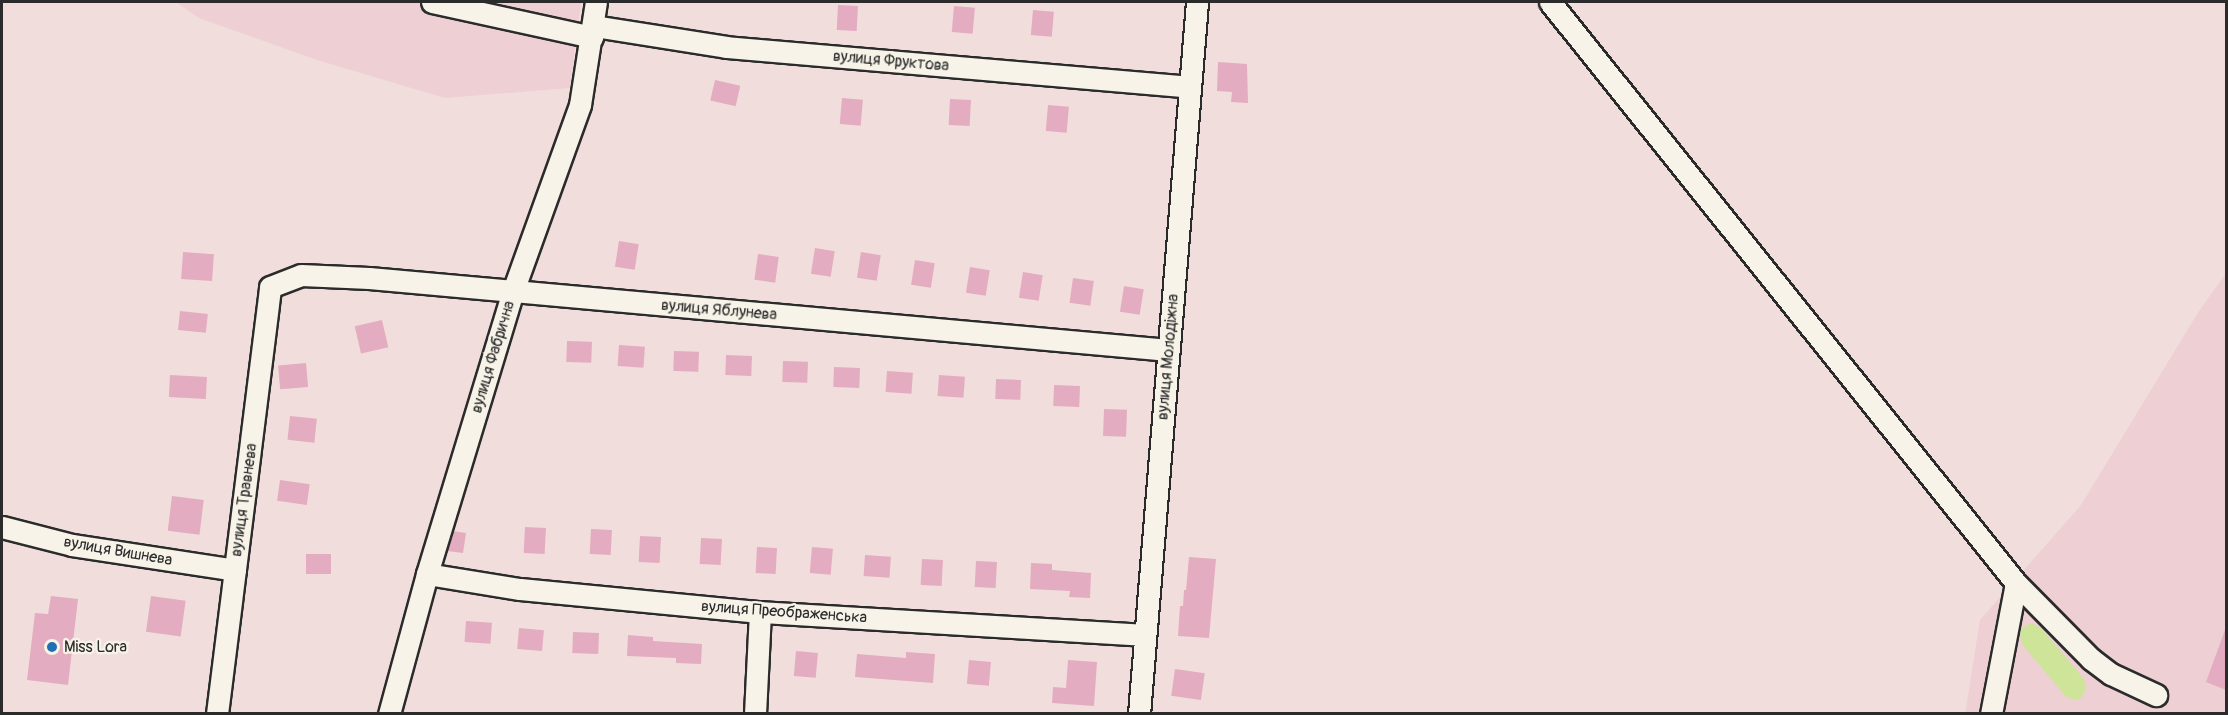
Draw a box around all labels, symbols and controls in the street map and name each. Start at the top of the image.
street label: вулиця Фруктова [832,46,950,76]
street label: вулиця Молодіжна [1153,293,1183,421]
street label: вулиця Яблунева [660,295,778,325]
street label: вулиця Фабрична [467,299,519,415]
street label: вулиця Травнева [227,442,261,558]
street label: вулиця Вишнева [62,532,174,570]
street label: вулиця Преображенська [700,597,868,627]
place label: Miss Lora [64,637,127,657]
marker: Miss Lora [45,640,59,654]

